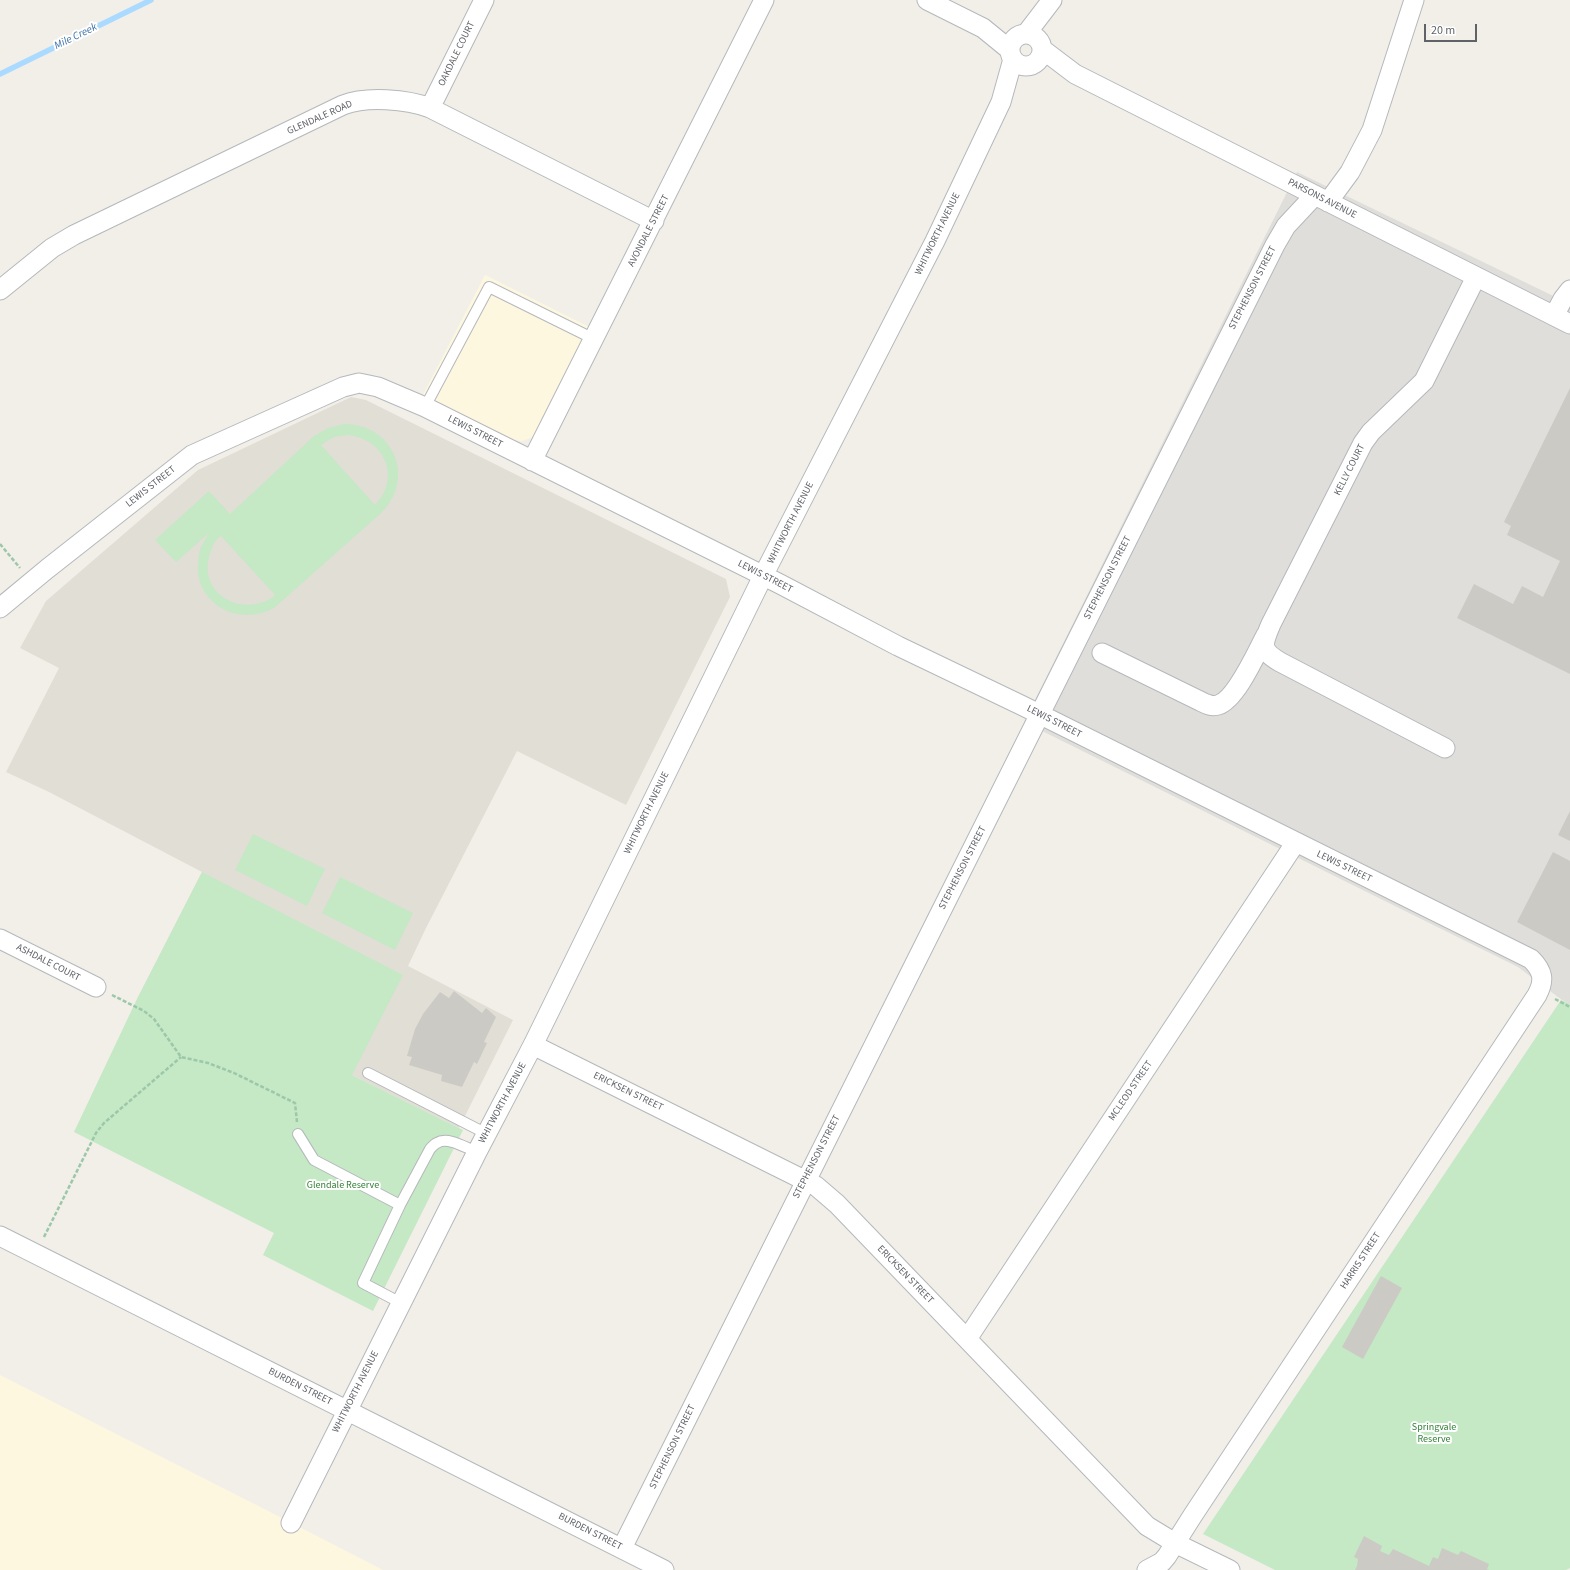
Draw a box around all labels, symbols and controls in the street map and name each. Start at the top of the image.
scale bar [1426,16,1479,42]
street label: OAKDALE COURT [436,20,478,88]
water label: Mile Creek [52,21,100,53]
text: 20 m [1431,22,1455,39]
street label: GLENDALE ROAD [285,98,355,138]
street label: PARSONS AVENUE [1285,176,1359,222]
street label: WHITWORTH AVENUE [913,191,963,277]
street label: AVONDALE STREET [626,193,672,269]
street label: STEPHENSON STREET [1227,244,1279,332]
street label: LEWIS STREET [446,413,504,451]
street label: KELLY COURT [1332,442,1368,498]
street label: LEWIS STREET [124,464,178,510]
street label: WHITWORTH AVENUE [765,480,817,566]
street label: STEPHENSON STREET [1082,534,1134,622]
street label: LEWIS STREET [736,558,794,596]
street label: LEWIS STREET [1025,703,1083,741]
street label: WHITWORTH AVENUE [622,770,672,856]
street label: STEPHENSON STREET [937,824,989,912]
street label: LEWIS STREET [1314,848,1374,886]
street label: ASHDALE COURT [14,942,82,984]
street label: MCLEOD STREET [1106,1059,1156,1123]
street label: WHITWORTH AVENUE [477,1060,529,1146]
street label: ERICKSEN STREET [591,1070,665,1114]
street label: STEPHENSON STREET [791,1113,843,1201]
park label: Glendale Reserve [307,1180,379,1192]
street label: HARRIS STREET [1338,1230,1384,1292]
street label: ERICKSEN STREET [874,1243,936,1307]
street label: WHITWORTH AVENUE [330,1349,382,1435]
street label: BURDEN STREET [266,1366,334,1408]
street label: STEPHENSON STREET [647,1403,699,1491]
park label: Springvale Reserve [1412,1422,1456,1446]
street label: BURDEN STREET [556,1511,624,1553]

